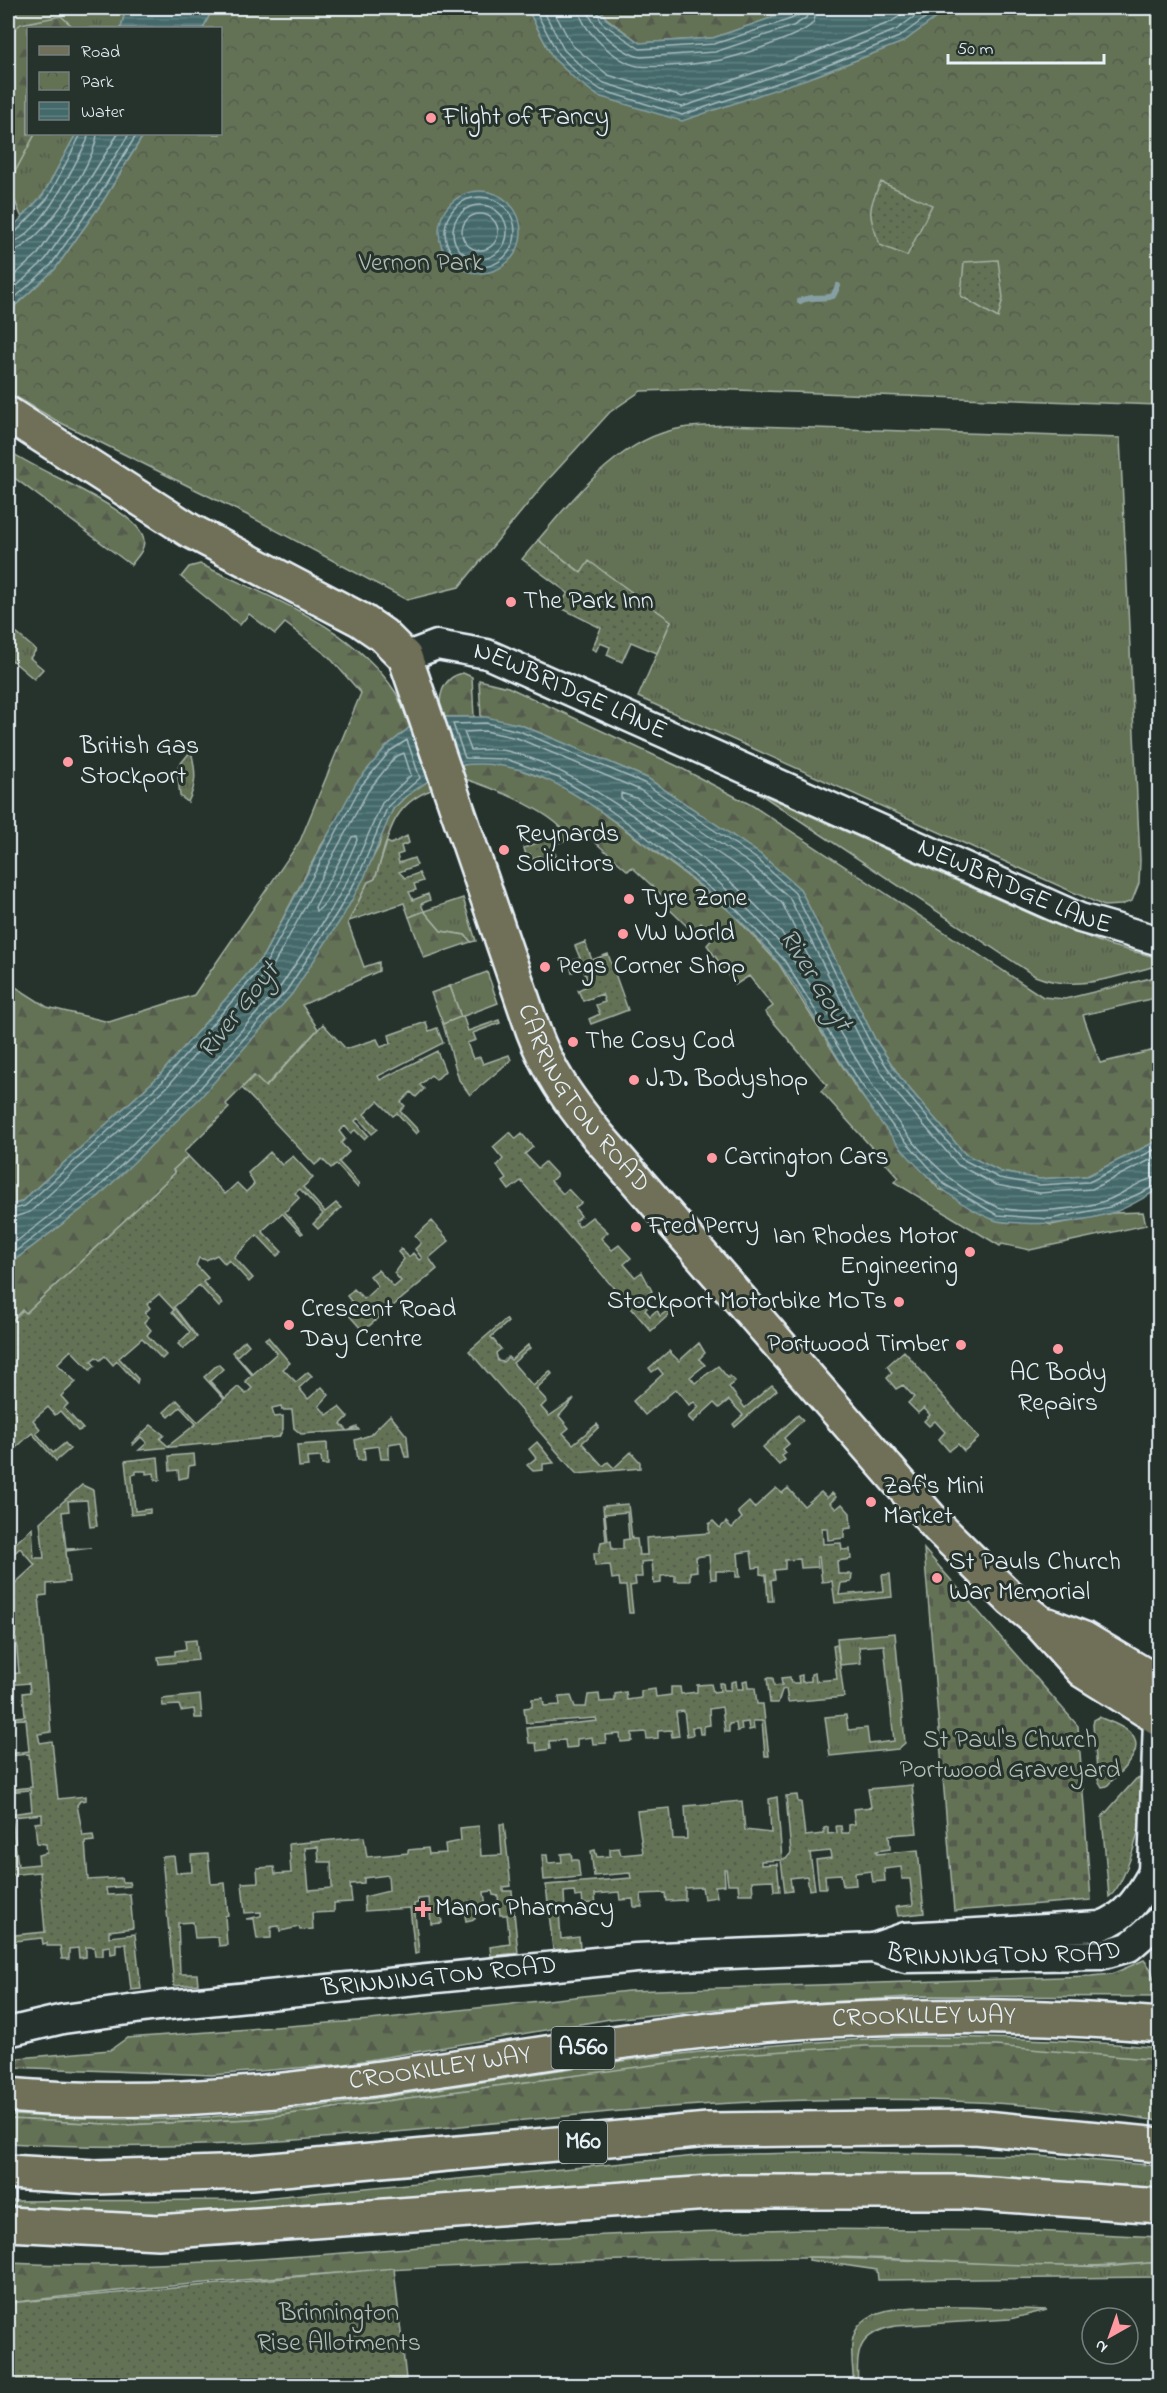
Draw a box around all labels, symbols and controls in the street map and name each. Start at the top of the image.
legend [27,27,222,135]
scale bar [948,27,1104,65]
text: 50 m [957,37,994,63]
text: Road [81,40,120,66]
text: Park [81,70,114,96]
place label: Flight of Fancy [442,99,609,137]
text: Water [81,100,125,126]
marker: Flight of Fancy [424,111,438,125]
park label: Vernon Park [358,245,484,283]
place label: The Park Inn [523,583,654,621]
marker: The Park Inn [504,595,518,609]
street label: NEWBRIDGE LANE [471,633,673,751]
place label: British Gas Stockport [79,728,199,796]
marker: British Gas Stockport [61,755,75,769]
place label: Reynards Solicitors [516,816,619,884]
street label: NEWBRIDGE LANE [911,829,1116,945]
marker: Reynards Solicitors [497,843,511,857]
place label: Tyre Zone [641,880,748,918]
marker: Tyre Zone [622,892,636,906]
place label: VW World [634,915,735,953]
water label: River Goyt [768,922,863,1041]
marker: VW World [616,927,630,941]
place label: Pegs Corner Shop [557,948,745,986]
water label: River Goyt [189,952,291,1068]
marker: Pegs Corner Shop [538,960,552,974]
street label: CARRINGTON ROAD [507,999,659,1202]
place label: The Cosy Cod [585,1023,735,1061]
marker: The Cosy Cod [566,1035,580,1049]
place label: J.D. Bodyshop [646,1061,808,1099]
marker: J.D. Bodyshop [627,1073,641,1087]
place label: Carrington Cars [724,1139,889,1177]
marker: Carrington Cars [705,1151,719,1165]
place label: Fred Perry [647,1208,759,1246]
place label: Ian Rhodes Motor Engineering [773,1218,959,1286]
marker: Fred Perry [629,1220,643,1234]
marker: Ian Rhodes Motor Engineering [963,1245,977,1259]
place label: Stockport Motorbike MOTs [607,1283,887,1321]
place label: Crescent Road Day Centre [300,1291,456,1359]
marker: Stockport Motorbike MOTs [892,1295,906,1309]
marker: Crescent Road Day Centre [282,1318,296,1332]
place label: Portwood Timber [767,1326,950,1364]
marker: Portwood Timber [954,1338,968,1352]
marker: AC Body Repairs [1051,1342,1065,1356]
place label: AC Body Repairs [1010,1355,1106,1423]
place label: Zaf's Mini Market [883,1468,984,1536]
marker: Zaf's Mini Market [864,1495,878,1509]
place label: St Pauls Church War Memorial [949,1544,1121,1612]
marker: St Pauls Church War Memorial [930,1571,944,1585]
park label: St Paul's Church Portwood Graveyard [900,1722,1121,1790]
place label: Manor Pharmacy [435,1890,614,1928]
marker: Manor Pharmacy [416,1902,430,1916]
street label: BRINNINGTON ROAD [880,1931,1126,1977]
street label: BRINNINGTON ROAD [319,1947,559,2009]
street label: CROOKILLEY WAY [831,1998,1016,2039]
road number: A560 [552,2027,614,2069]
street label: CROOKILLEY WAY [347,2037,534,2101]
road number: M60 [559,2121,607,2163]
park label: Brinnington Rise Allotments [257,2295,421,2363]
north arrow [1080,2306,1140,2366]
text: N [1090,2333,1113,2359]

